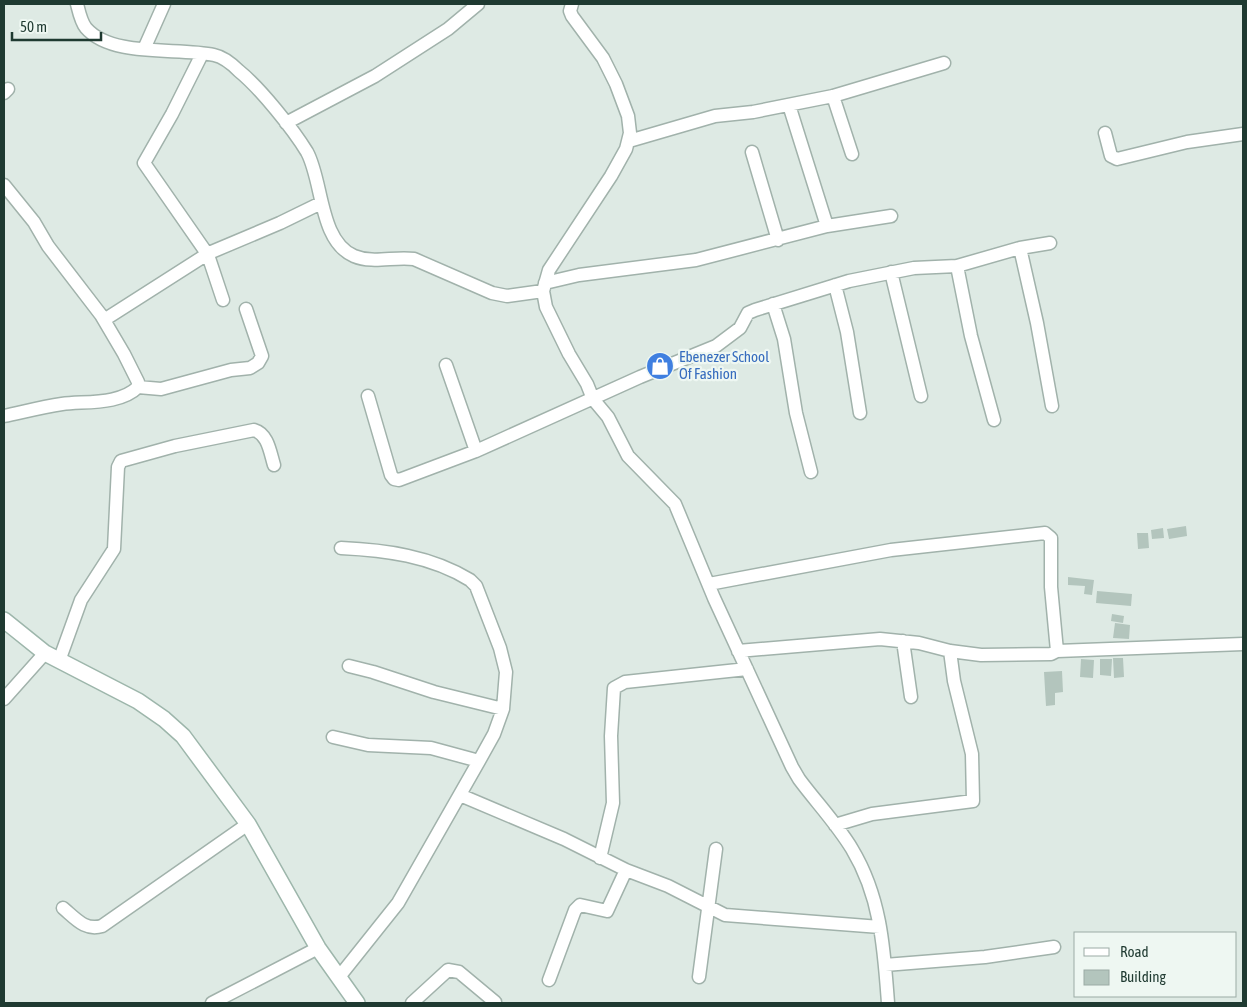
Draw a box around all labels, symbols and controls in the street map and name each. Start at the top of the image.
scale bar [12,10,101,42]
text: 50 m [20,18,47,35]
place label: Ebenezer School Of Fashion [679,348,769,382]
shop icon: Ebenezer School Of Fashion [645,351,675,381]
legend [1074,932,1237,997]
text: Road [1120,943,1149,960]
text: Building [1120,968,1166,985]

